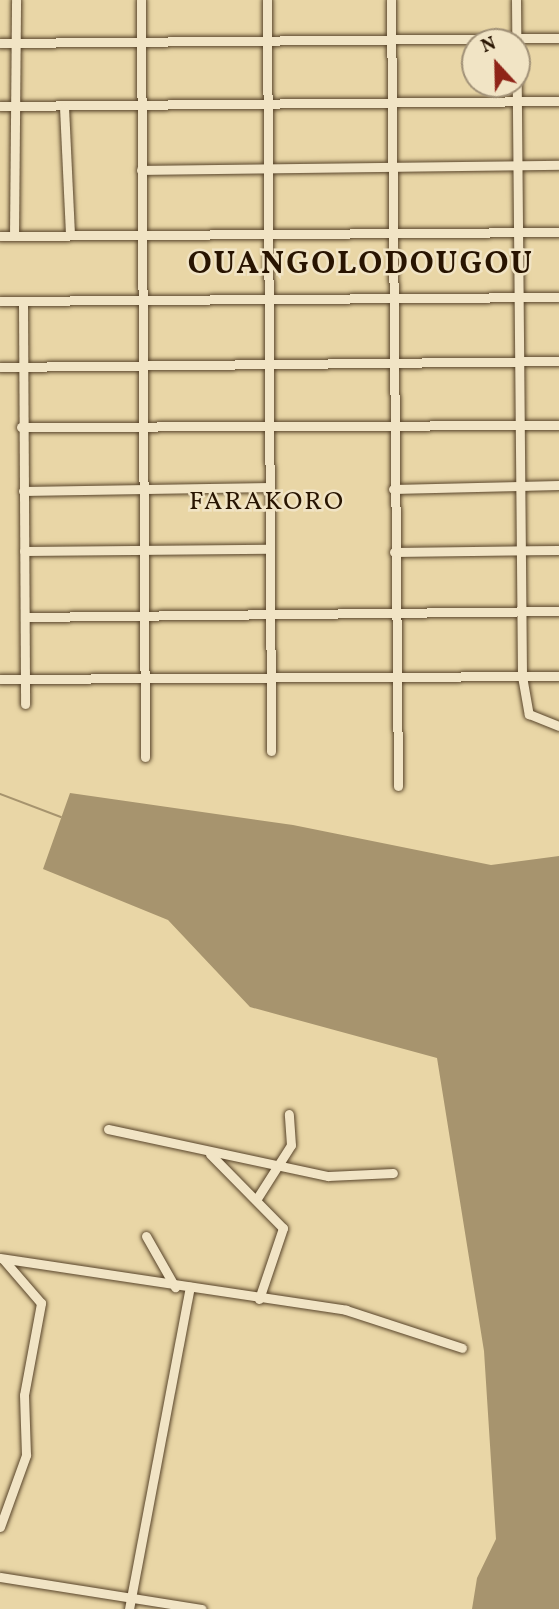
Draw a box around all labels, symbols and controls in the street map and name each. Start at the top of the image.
north arrow [461,28,531,98]
text: N [478,31,500,60]
district label: OUANGOLODOUGOU [189,246,533,284]
district label: FARAKORO [190,487,344,519]

